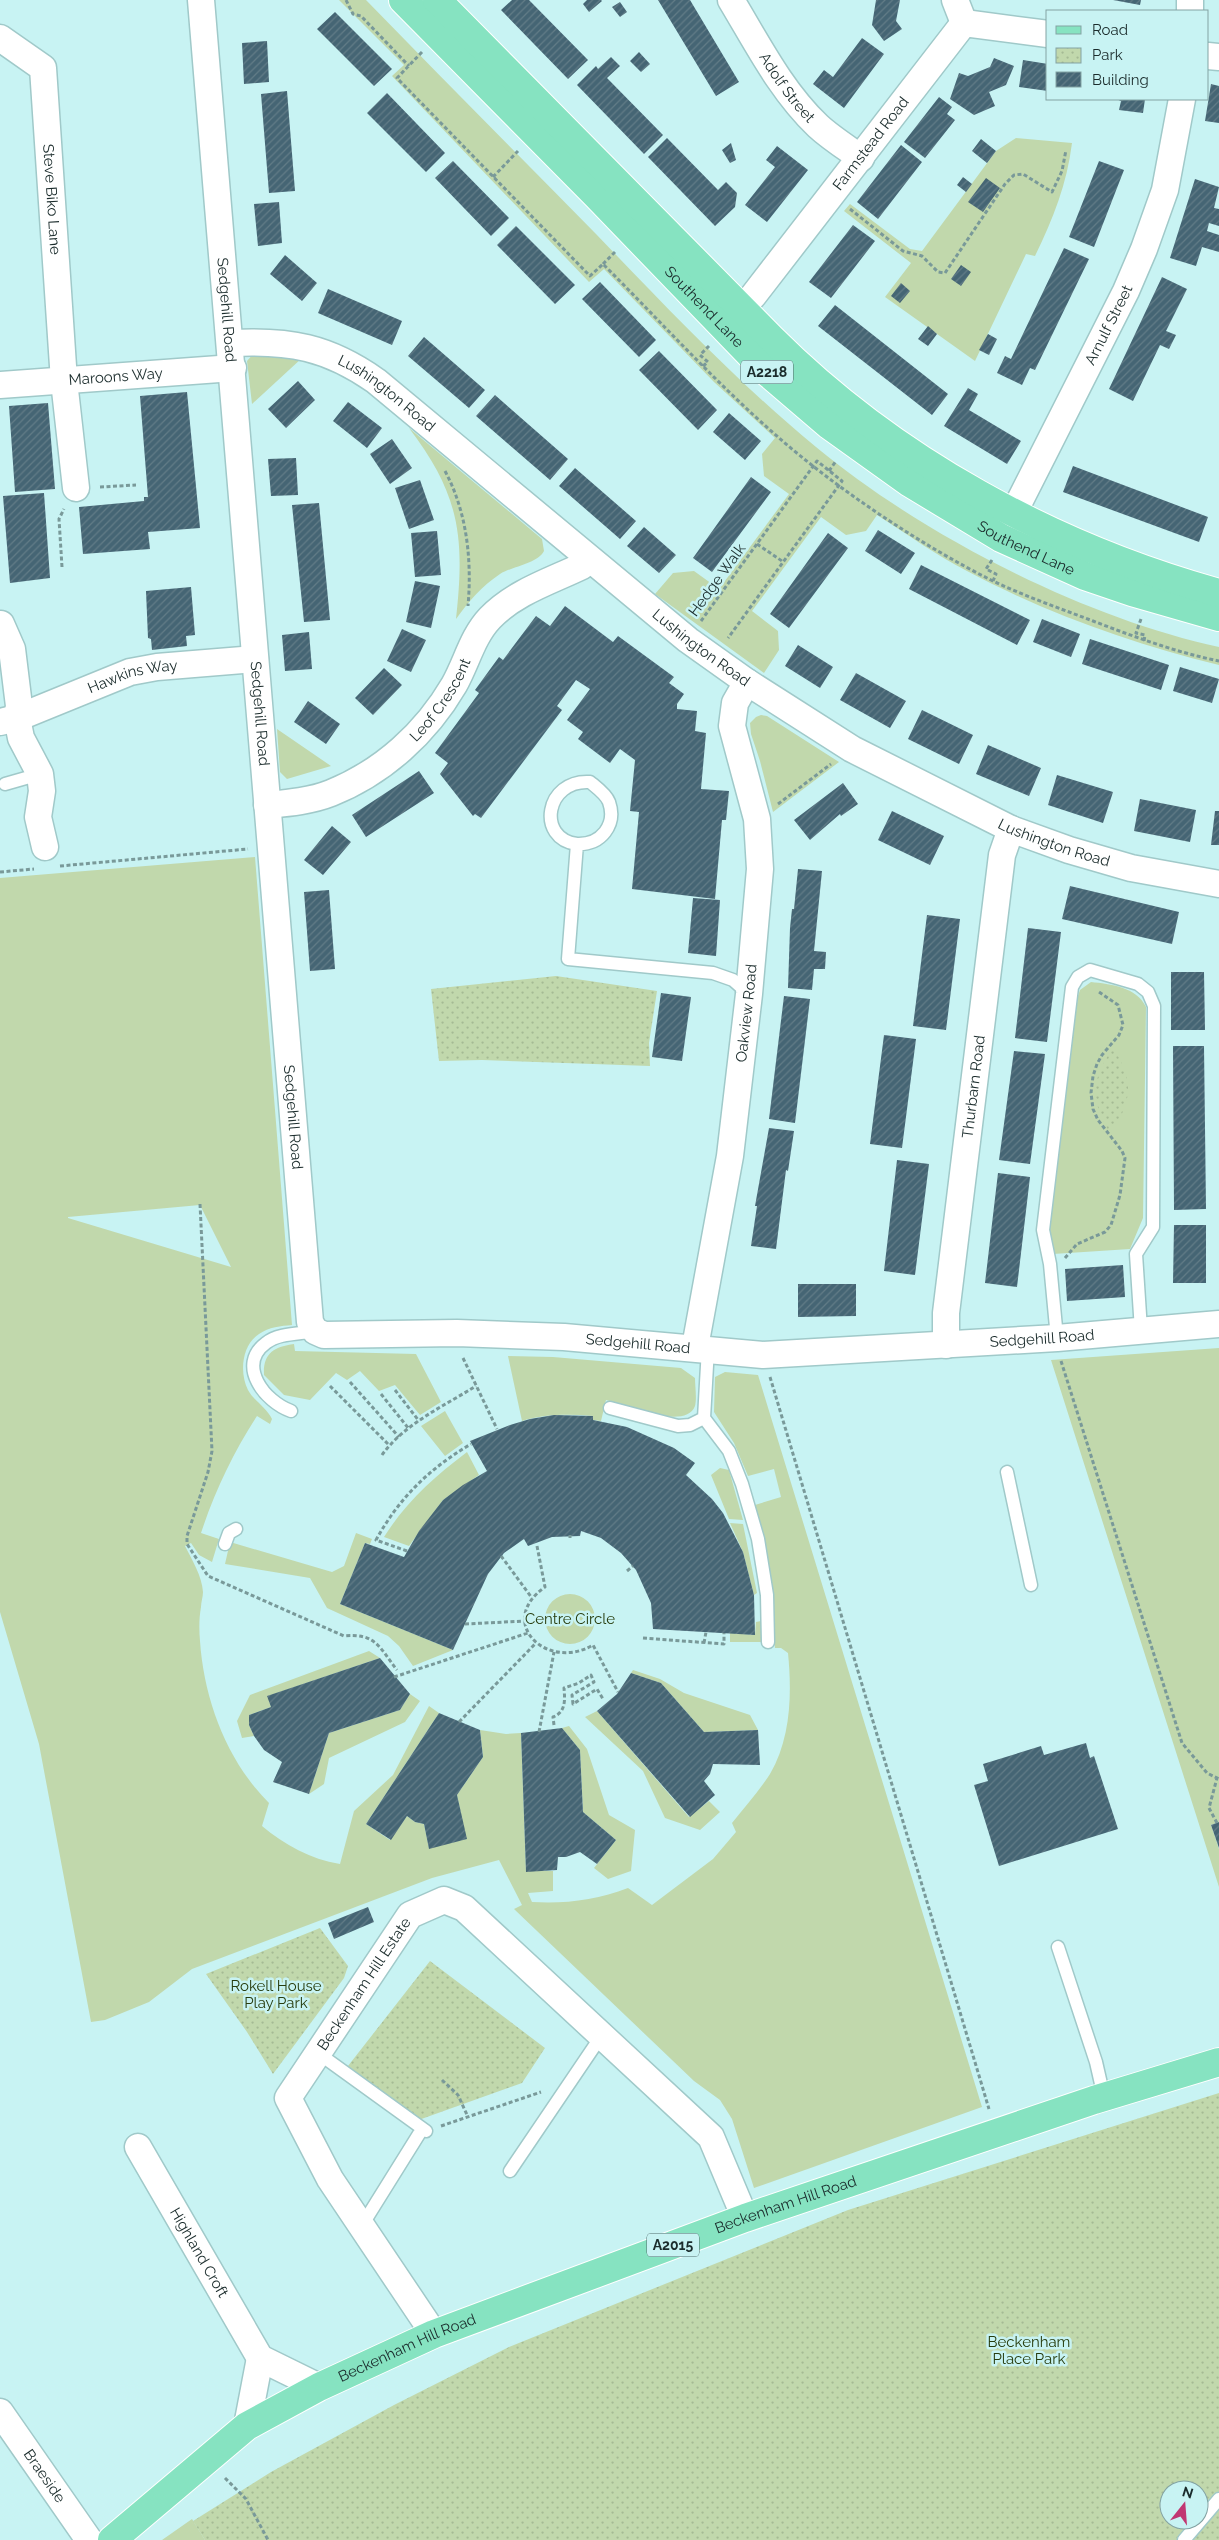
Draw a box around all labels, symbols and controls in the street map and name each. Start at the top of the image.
legend [1046,10,1209,100]
text: Road [1092,21,1128,39]
text: Park [1092,46,1123,64]
street label: Adolf Street [755,49,818,126]
text: Building [1092,71,1149,89]
street label: Farmstead Road [829,93,913,194]
street label: Steve Biko Lane [39,143,65,255]
street label: Sedgehill Road [213,257,240,363]
street label: Southend Lane [661,263,748,351]
street label: Arnulf Street [1081,282,1136,368]
street label: Lushington Road [335,351,439,435]
road number: A2218 [741,361,793,384]
street label: Maroons Way [68,364,163,389]
street label: Southend Lane [974,517,1078,579]
street label: Hedge Walk [685,540,749,620]
street label: Lushington Road [649,605,753,690]
street label: Hawkins Way [85,656,178,697]
street label: Leof Crescent [406,656,474,745]
street label: Sedgehill Road [247,661,273,767]
street label: Lushington Road [995,815,1112,870]
street label: Oakview Road [732,963,761,1063]
street label: Thurbarn Road [958,1034,989,1139]
street label: Sedgehill Road [280,1064,306,1170]
street label: Sedgehill Road [989,1326,1095,1351]
street label: Sedgehill Road [585,1330,691,1357]
park label: Centre Circle [525,1610,615,1628]
street label: Beckenham Hill Estate [313,1914,415,2054]
park label: Rokell House Play Park [230,1977,322,2012]
street label: Beckenham Hill Road [712,2172,859,2237]
street label: Highland Croft [166,2205,232,2301]
road number: A2015 [647,2234,699,2256]
street label: Beckenham Hill Road [335,2310,479,2386]
park label: Beckenham Place Park [988,2333,1070,2368]
street label: Braeside [20,2446,69,2506]
north arrow [1159,2480,1209,2530]
text: N [1180,2483,1195,2502]

